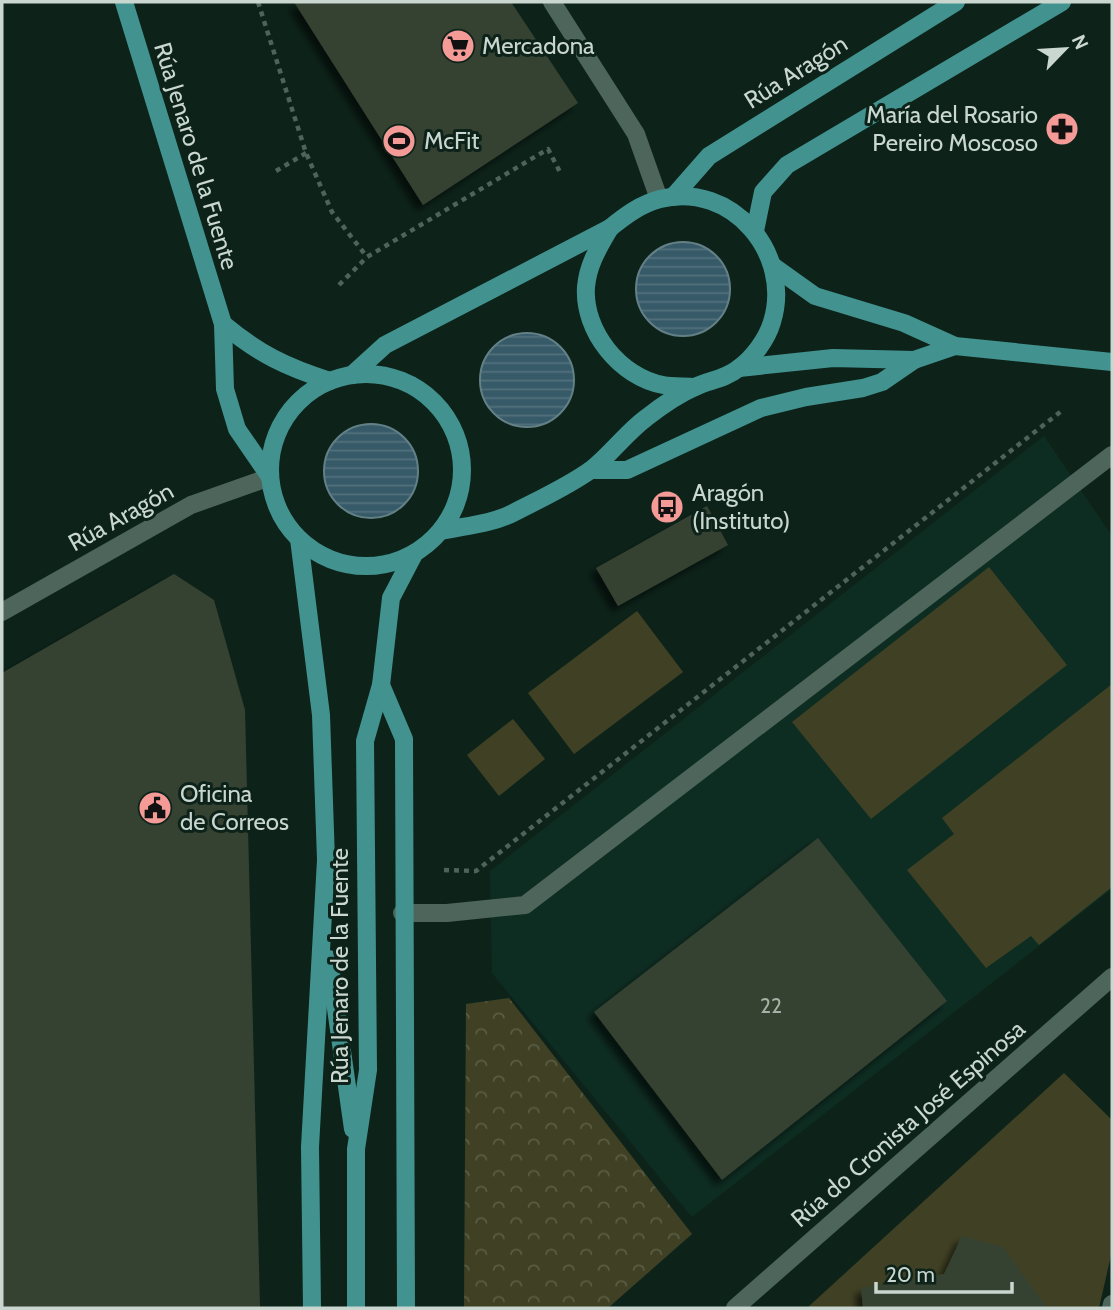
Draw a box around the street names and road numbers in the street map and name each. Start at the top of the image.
street label: Rúa Aragón [739,29,853,115]
street label: Rúa Jenaro de la Fuente [148,39,245,273]
street label: Rúa Aragón [63,476,179,557]
street label: Rúa Jenaro de la Fuente [325,848,354,1084]
street label: Rúa do Cronista José Espinosa [785,1014,1031,1233]

